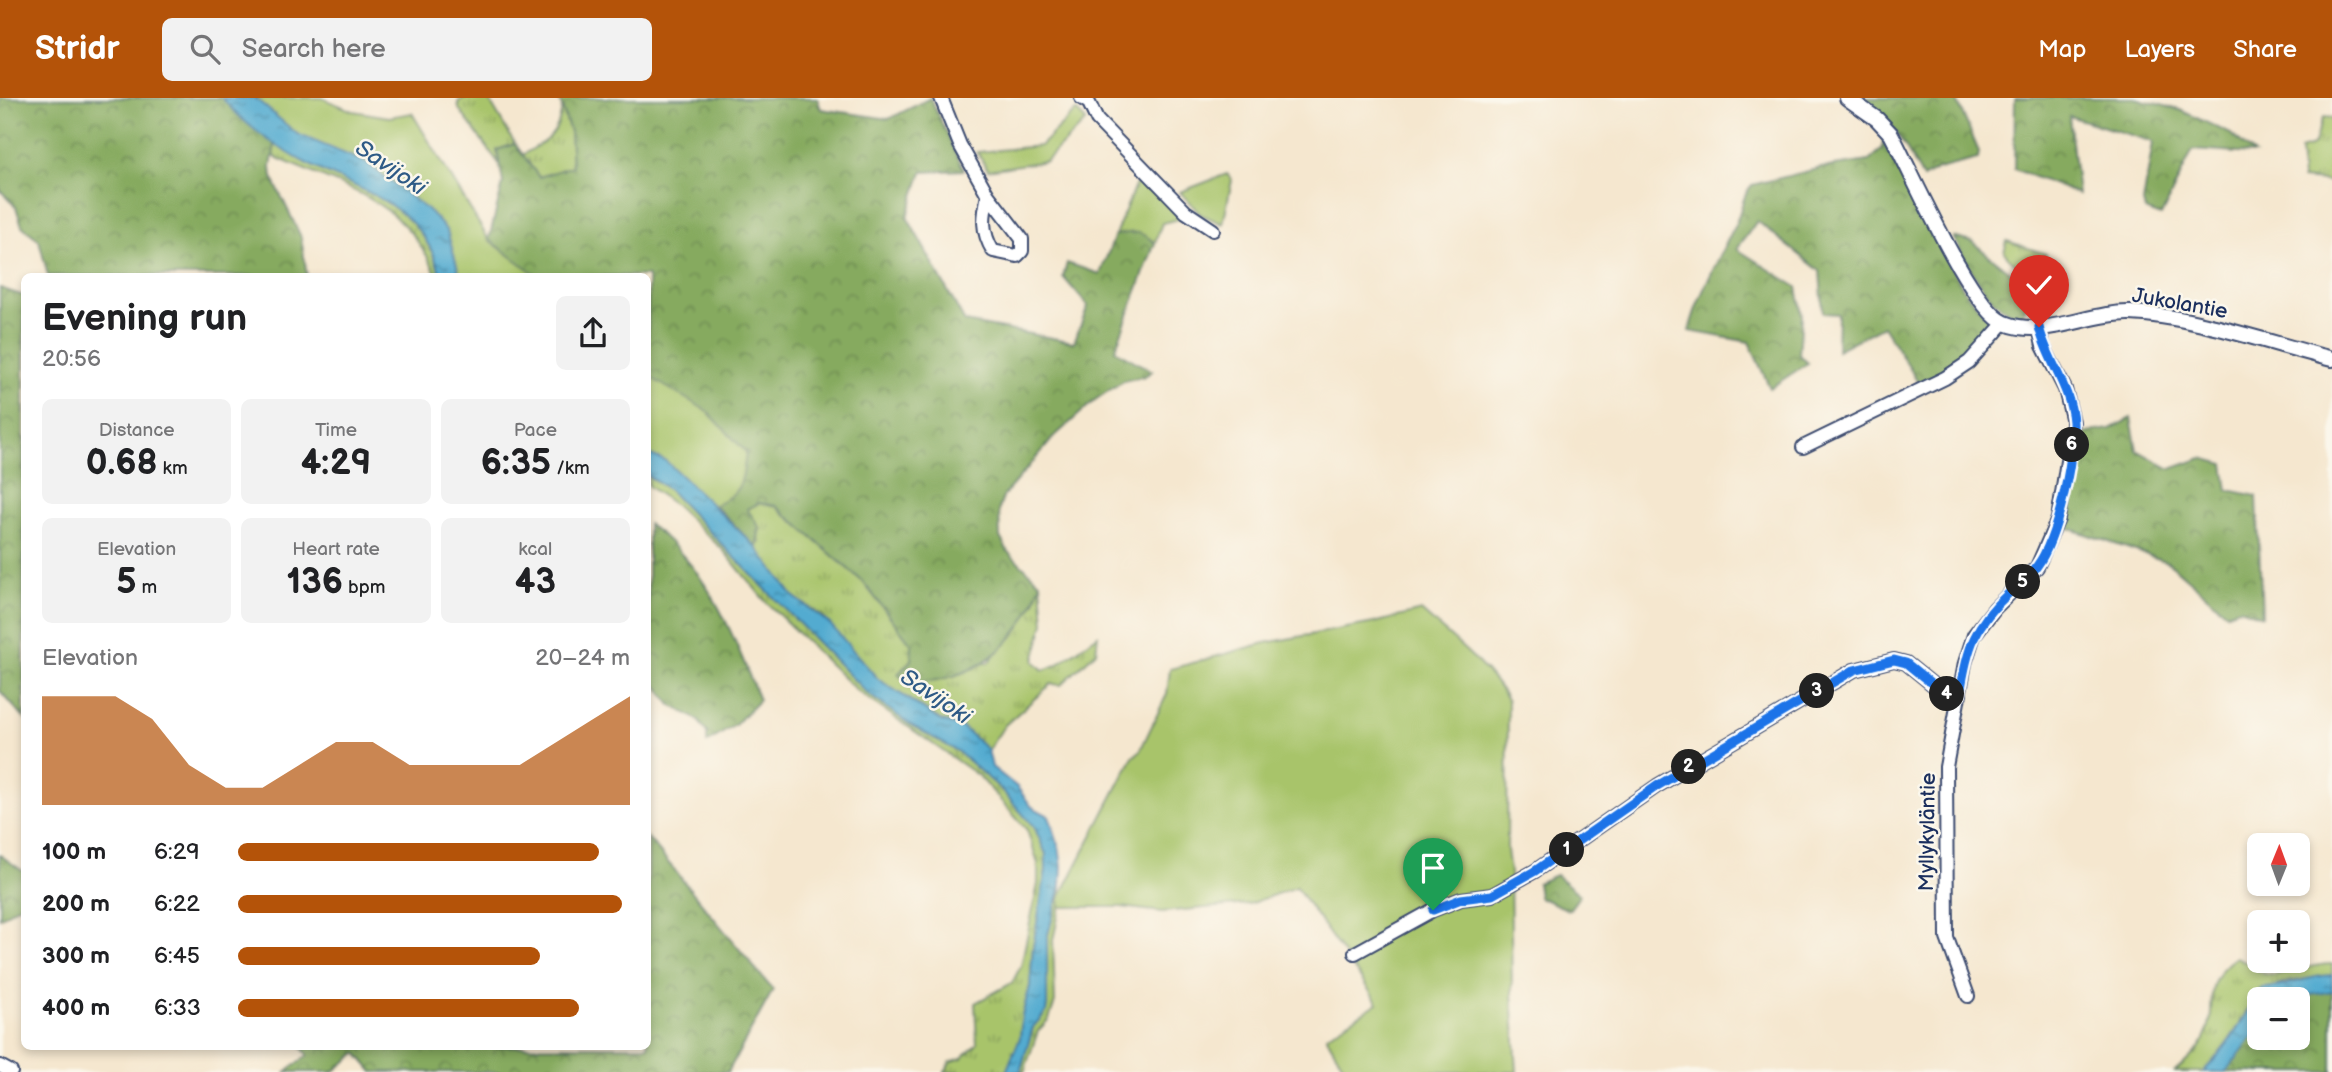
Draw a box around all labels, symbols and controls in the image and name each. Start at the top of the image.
search box [162,18,652,81]
text: Stridr [35,29,120,69]
icon: search [186,30,224,68]
text: Search here [242,34,386,65]
text: Map [2038,35,2086,64]
text: Layers [2124,35,2195,64]
text: Share [2233,35,2297,64]
water label: Savijoki [350,134,432,202]
pin [2009,255,2069,327]
icon: check [2020,266,2058,304]
street label: Jukolantie [2130,283,2230,324]
text: Evening run [42,296,247,341]
button: share [556,296,630,370]
text: 20:56 [42,345,101,373]
text: Distance [99,419,175,442]
text: Time [315,419,357,442]
text: Pace [514,419,557,442]
pin: 6 [2054,428,2090,462]
text: 6 [2066,433,2077,456]
text: 0.68 [86,442,157,485]
text: 4:29 [301,442,371,485]
text: 6:35 [481,442,551,485]
text: km [157,457,188,480]
text: /km [551,457,590,480]
text: Elevation [97,538,176,561]
text: Heart rate [292,538,380,561]
text: kcal [518,538,552,561]
text: 5 [116,561,136,604]
text: 136 [287,561,343,604]
text: 43 [515,561,556,604]
pin: 5 [2006,564,2040,600]
text: 5 [2017,570,2028,593]
text: m [136,576,157,599]
text: bpm [343,576,385,599]
text: Elevation [42,644,138,672]
text: 20–24 m [535,644,630,672]
water label: Savijoki [895,663,977,731]
pin: 3 [1800,674,1834,708]
pin: 4 [1930,676,1965,712]
text: 3 [1811,679,1822,702]
text: 4 [1941,682,1952,705]
pin: 2 [1672,750,1706,784]
text: 2 [1683,755,1694,778]
street label: Myllykyläntie [1914,772,1941,892]
pin: 1 [1550,832,1584,868]
north arrow [2247,833,2310,896]
map controls [2247,833,2310,1050]
text: 100 m [42,838,106,866]
text: 6:29 [154,838,200,866]
pin [1403,838,1463,910]
text: 1 [1563,838,1571,861]
icon: arrive [1414,849,1452,887]
text: 200 m [42,890,110,918]
text: 6:22 [154,890,200,918]
button: + [2247,910,2310,973]
text: 300 m [42,942,110,970]
text: 6:45 [154,942,200,970]
button: − [2247,987,2310,1050]
text: 400 m [42,994,110,1022]
text: 6:33 [154,994,201,1022]

